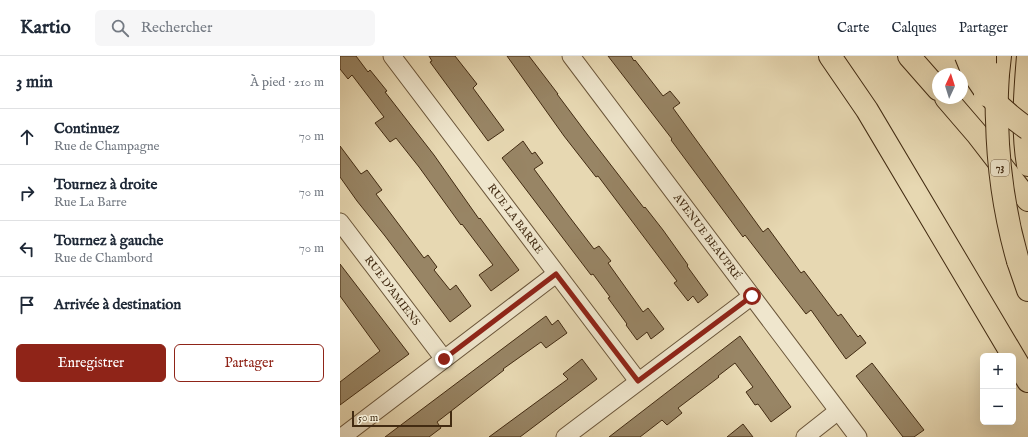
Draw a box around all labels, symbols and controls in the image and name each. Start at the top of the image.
search box [95,10,375,46]
text: Kartio [20,16,71,40]
icon: search [109,17,131,39]
text: Rechercher [141,18,212,37]
text: Carte [837,19,869,37]
text: Calques [891,19,937,37]
text: Partager [959,19,1008,37]
north arrow [932,68,968,104]
text: 3 min [16,72,53,93]
text: À pied · 210 m [250,74,324,91]
text: Continuez [54,119,119,138]
icon: ahead [16,126,38,148]
text: 70 m [299,128,324,145]
text: Rue de Champagne [54,138,160,155]
road number: 73 [991,160,1009,176]
text: Tournez à droite [54,175,157,194]
street label: RUE LA BARRE [484,181,546,257]
icon: right [16,182,38,204]
text: 70 m [299,184,324,201]
street label: AVENUE BEAUPRÉ [669,190,744,283]
text: Rue La Barre [54,194,127,211]
text: Tournez à gauche [54,231,163,250]
icon: left [16,238,38,260]
text: 70 m [299,240,324,257]
text: Rue de Chambord [54,250,153,267]
street label: RUE D'AMIENS [361,253,423,329]
route start [743,287,761,305]
icon: arrive [16,294,38,316]
text: Arrivée à destination [54,295,181,314]
button: Enregistrer [16,344,166,382]
button: Partager [174,344,324,382]
route end [435,350,453,368]
map controls [980,353,1016,425]
button: + [980,353,1016,389]
button: − [980,389,1016,425]
scale bar [352,409,452,428]
text: 50 m [358,411,378,425]

